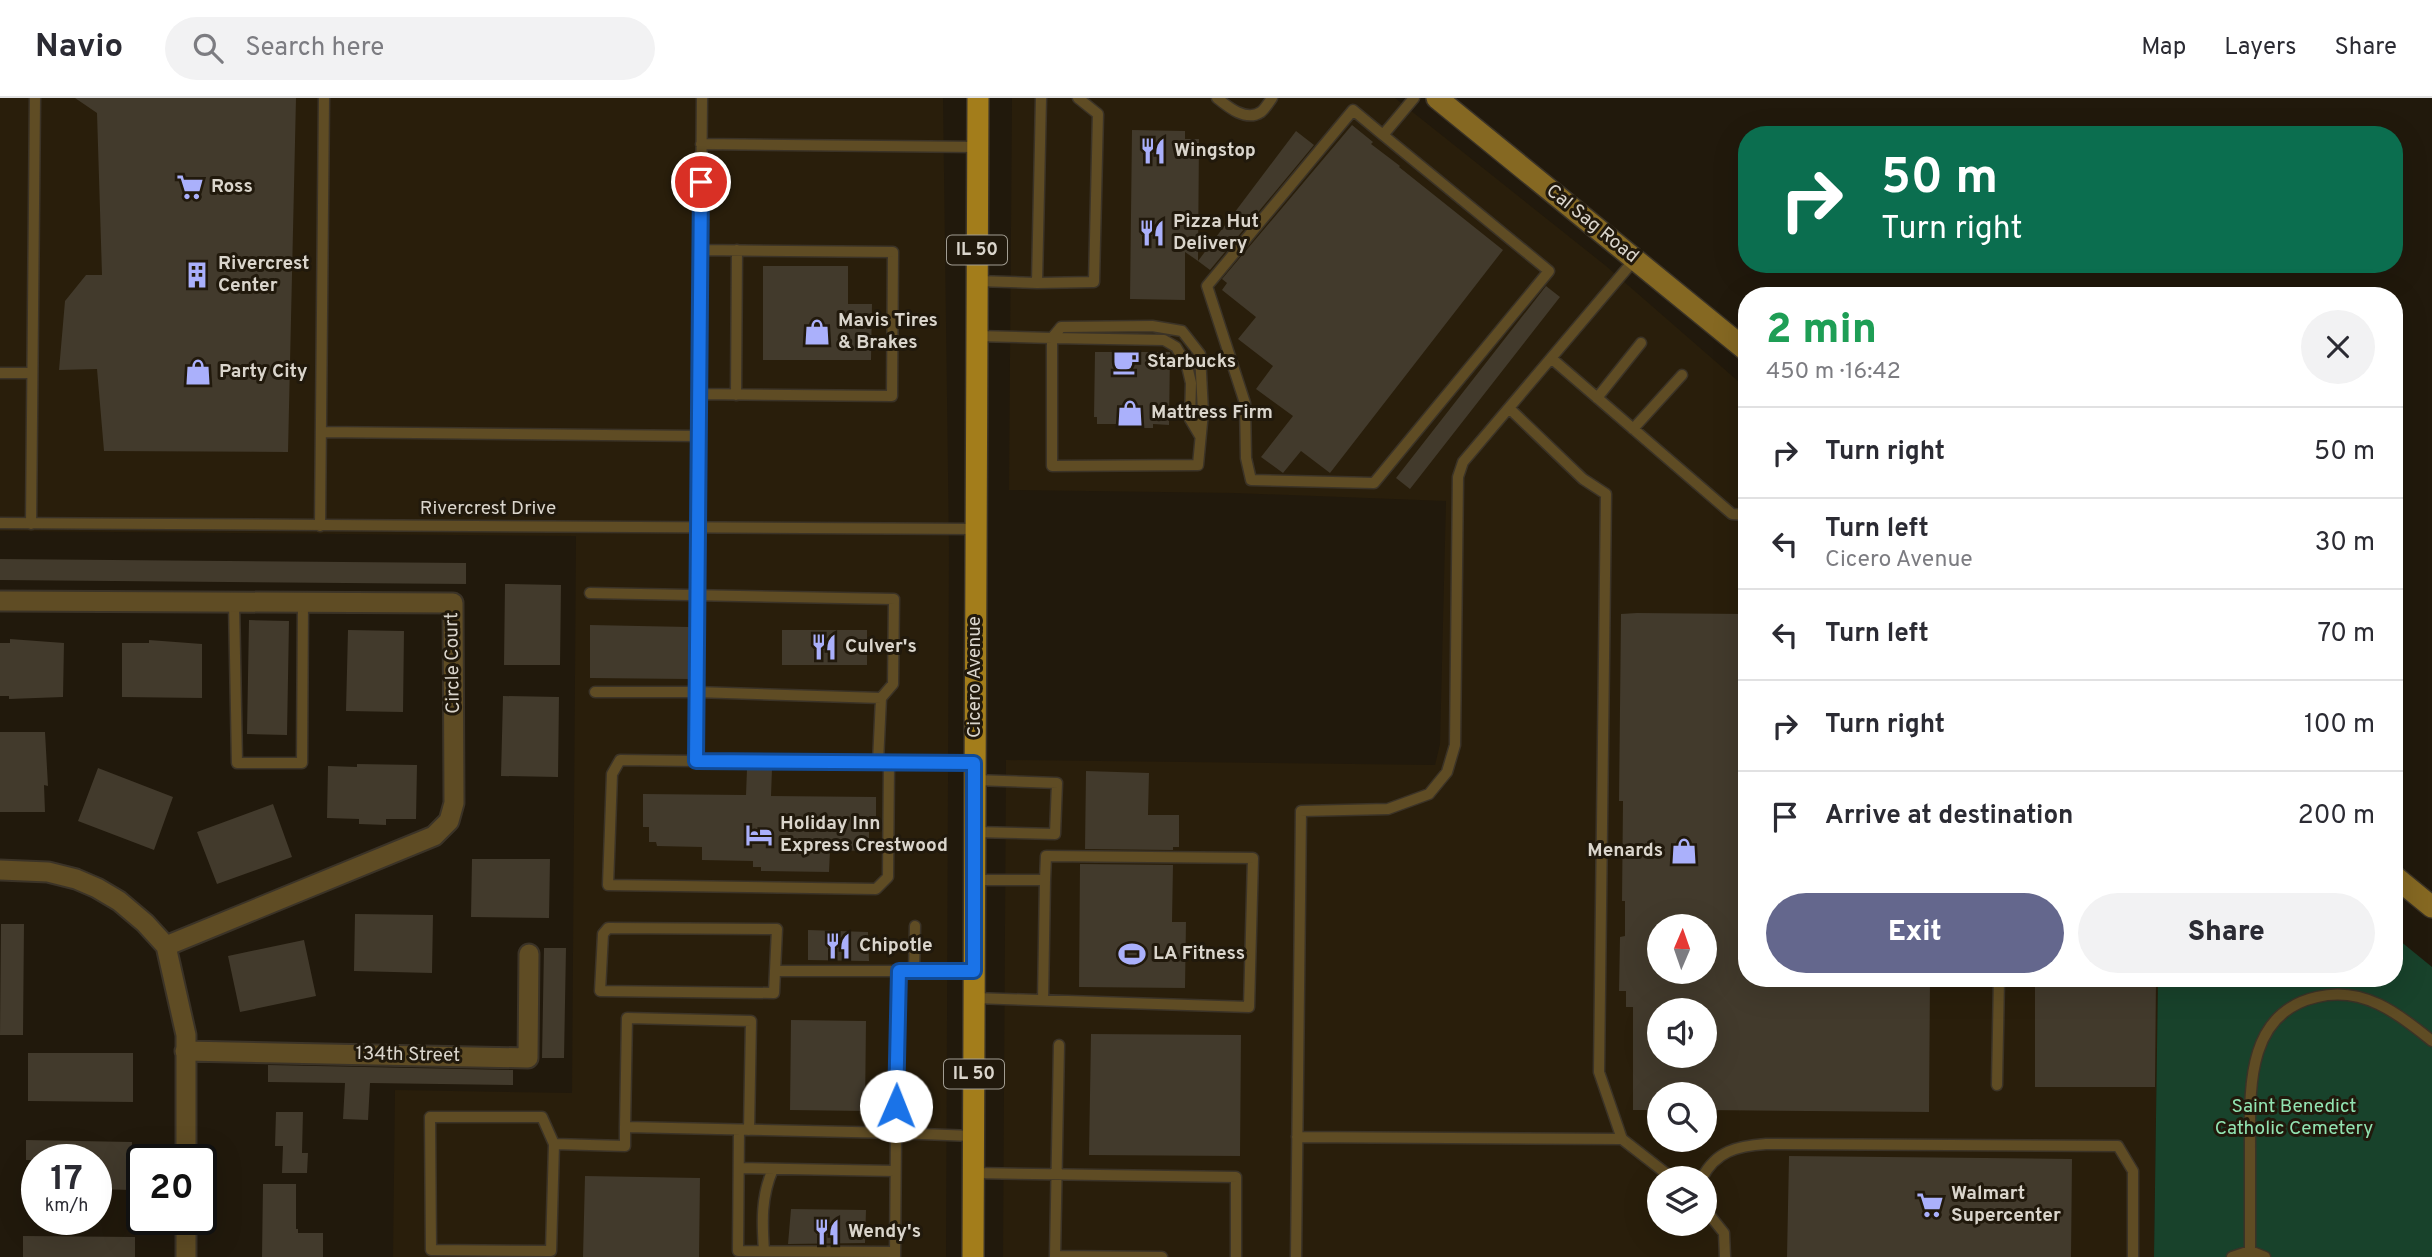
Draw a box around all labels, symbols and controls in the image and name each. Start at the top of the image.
search box [165,17,655,80]
text: Navio [35,27,123,69]
icon: search [189,29,227,67]
text: Search here [245,32,384,65]
text: Map [2141,33,2186,63]
text: Layers [2224,33,2296,63]
text: Share [2334,33,2397,63]
restaurant icon: Wingstop [1138,136,1168,166]
place label: Wingstop [1174,139,1256,163]
text: 50 m [1881,149,1998,211]
pin [671,152,731,212]
icon: right [1766,154,1857,245]
icon: arrive [682,163,720,201]
supermarket icon: Ross [175,172,205,202]
place label: Ross [211,175,253,199]
street label: Cal Sag Road [1541,179,1643,269]
place label: Pizza Hut Delivery [1173,210,1259,256]
text: Turn right [1881,210,2023,250]
restaurant icon: Pizza Hut Delivery [1137,218,1167,248]
road number: IL 50 [947,236,1007,265]
place label: Rivercrest Center [218,252,309,298]
building icon: Rivercrest Center [182,260,212,290]
text: 2 min [1766,305,1877,358]
place label: Mavis Tires & Brakes [838,309,938,355]
button: close [2301,310,2375,384]
shop icon: Mavis Tires & Brakes [802,317,832,347]
cafe icon: Starbucks [1111,347,1141,377]
place label: Starbucks [1147,350,1236,374]
shop icon: Party City [183,357,213,387]
text: 450 m · 16:42 [1766,358,1901,387]
place label: Party City [219,360,308,384]
shop icon: Mattress Firm [1115,398,1145,428]
place label: Mattress Firm [1151,401,1273,425]
icon: right [1766,434,1804,472]
text: Turn right [1825,436,1945,469]
text: 50 m [2314,436,2375,469]
street label: Rivercrest Drive [420,497,556,521]
text: Turn left [1825,513,1929,546]
icon: left [1766,525,1804,563]
text: 30 m [2315,527,2375,560]
text: Cicero Avenue [1825,546,1973,575]
street label: Circle Court [440,612,466,714]
street label: Cicero Avenue [963,616,987,738]
icon: left [1766,616,1804,654]
text: Turn left [1825,618,1929,651]
text: 70 m [2317,618,2375,651]
restaurant icon: Culver's [809,632,839,662]
place label: Culver's [845,635,917,659]
icon: right [1766,707,1804,745]
text: Turn right [1825,709,1945,742]
text: 100 m [2304,709,2375,742]
icon: arrive [1766,798,1804,836]
text: Arrive at destination [1825,800,2073,833]
text: 200 m [2298,800,2375,833]
place label: Holiday Inn Express Crestwood [780,812,948,858]
hotel icon: Holiday Inn Express Crestwood [744,820,774,850]
shop icon: Menards [1669,836,1699,866]
place label: Menards [1587,839,1663,863]
button: Exit [1766,893,2064,973]
button: Share [2078,893,2375,973]
north arrow [1647,914,1717,984]
map controls [1647,914,1717,1236]
restaurant icon: Chipotle [823,931,853,961]
place label: Chipotle [859,934,933,958]
sports icon: LA Fitness [1117,939,1147,969]
place label: LA Fitness [1153,942,1245,966]
button: sound [1647,998,1717,1068]
street label: 134th Street [355,1042,461,1068]
road number: IL 50 [944,1059,1004,1088]
position arrow [859,1069,933,1143]
button: search [1647,1082,1717,1152]
park label: Saint Benedict Catholic Cemetery [2215,1095,2373,1141]
speed limit sign: 20 [126,1144,217,1235]
text: 17 [50,1158,83,1202]
button: layers [1647,1166,1717,1236]
place label: Walmart Supercenter [1951,1182,2061,1228]
supermarket icon: Walmart Supercenter [1915,1190,1945,1220]
text: km/h [45,1195,88,1218]
restaurant icon: Wendy's [812,1217,842,1247]
place label: Wendy's [848,1220,921,1244]

